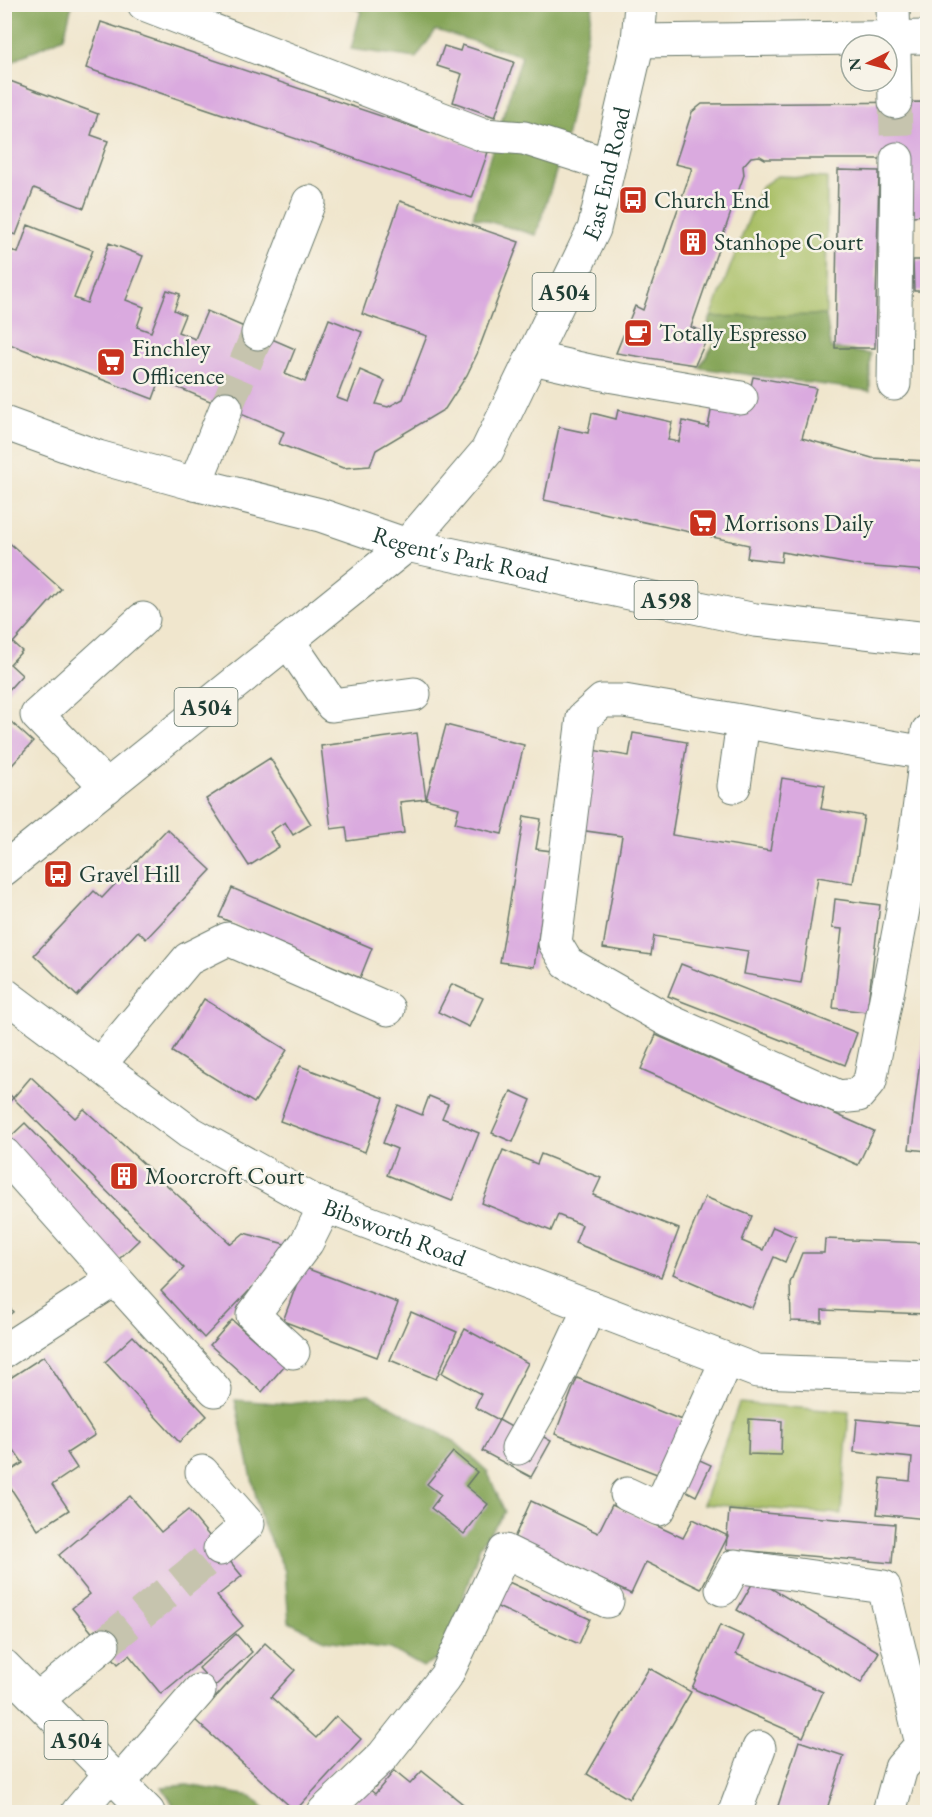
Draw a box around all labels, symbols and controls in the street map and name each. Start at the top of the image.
north arrow [839,33,899,93]
text: N [843,57,866,72]
street label: East End Road [575,103,637,245]
bus stop icon: Church End [617,184,649,216]
place label: Church End [654,184,770,215]
building icon: Stanhope Court [677,226,709,258]
place label: Stanhope Court [714,226,863,257]
road number: A504 [532,273,596,311]
cafe icon: Totally Espresso [622,317,654,349]
place label: Totally Espresso [659,317,807,348]
place label: Finchley Offlicence [132,332,224,391]
supermarket icon: Finchley Offlicence [95,346,127,378]
supermarket icon: Morrisons Daily [687,507,719,539]
place label: Morrisons Daily [724,507,874,538]
street label: Regent's Park Road [369,518,552,590]
road number: A598 [634,581,698,619]
road number: A504 [174,688,238,726]
bus stop icon: Gravel Hill [42,858,74,890]
place label: Gravel Hill [79,858,181,889]
building icon: Moorcroft Court [108,1160,140,1192]
place label: Moorcroft Court [145,1160,305,1191]
street label: Bibsworth Road [319,1190,471,1274]
road number: A504 [44,1721,107,1759]

